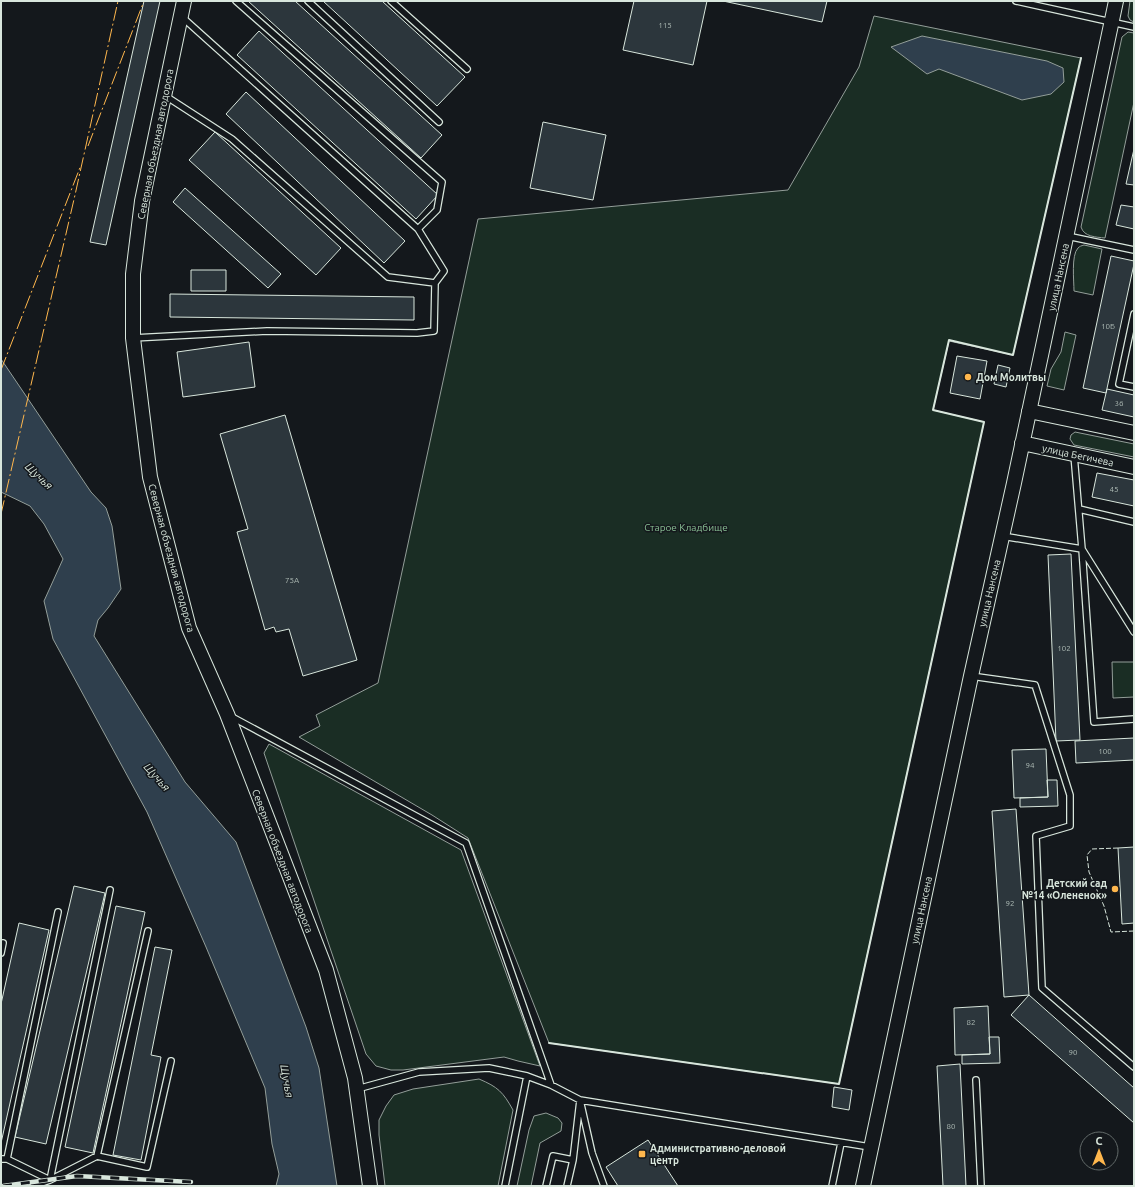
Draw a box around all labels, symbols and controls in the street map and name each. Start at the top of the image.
house number: 115 [658,21,672,30]
street label: Северная объездная автодорога [135,68,175,220]
street label: улица Нансена [1046,242,1071,312]
house number: 10Б [1101,322,1115,331]
marker: Дом Молитвы [963,372,973,382]
place label: Дом Молитвы [976,372,1046,383]
house number: 36 [1114,399,1124,408]
street label: улица Бегичева [1041,443,1115,468]
water label: Щучья [23,460,55,492]
street label: Северная объездная автодорога [146,483,197,633]
house number: 45 [1109,485,1119,494]
park label: Старое Кладбище [644,522,728,533]
street label: улица Нансена [976,558,1003,628]
house number: 75А [285,576,300,585]
house number: 102 [1057,644,1071,653]
house number: 100 [1098,747,1112,756]
water label: Щучья [141,761,173,794]
house number: 94 [1025,761,1035,770]
street label: Северная объездная автодорога [250,788,315,935]
street label: улица Нансена [909,875,934,945]
place label: Детский сад №14 «Олененок» [1022,878,1107,901]
marker: Детский сад №14 «Олененок» [1110,884,1120,894]
house number: 92 [1005,899,1015,908]
house number: 82 [966,1018,976,1027]
house number: 90 [1068,1048,1078,1057]
water label: Щучья [278,1064,296,1099]
house number: 80 [946,1122,956,1131]
north arrow [1079,1131,1119,1171]
text: С [1095,1135,1103,1147]
place label: Административно-деловой центр [650,1143,786,1166]
marker: Административно-деловой центр [637,1149,647,1159]

